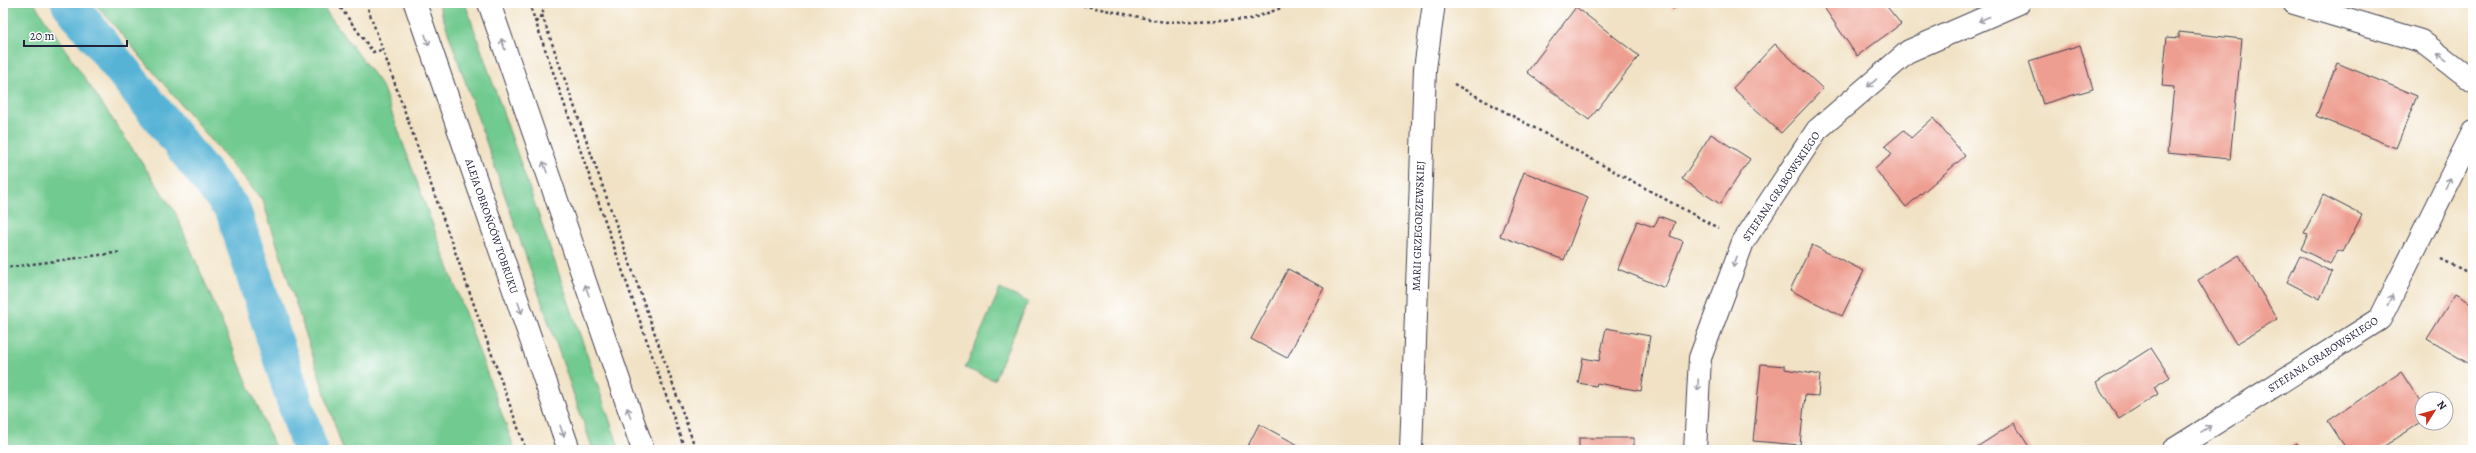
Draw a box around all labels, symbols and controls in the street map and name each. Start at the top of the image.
one-way arrow [1978,15,1990,23]
scale bar [24,22,127,48]
text: 20 m [30,28,54,44]
one-way arrow [424,33,432,45]
one-way arrow [499,39,507,51]
one-way arrow [2437,53,2448,62]
one-way arrow [1867,78,1877,87]
street label: STEFANA GRABOWSKIEGO [1739,128,1824,244]
street label: ALEJA OBROŃCÓW TOBRUKU [461,156,522,296]
street label: MARII GRZEGORZEWSKIEJ [1409,160,1428,291]
one-way arrow [541,162,549,174]
one-way arrow [2444,178,2452,190]
one-way arrow [1731,255,1739,267]
one-way arrow [583,285,591,297]
one-way arrow [2387,294,2394,306]
one-way arrow [517,302,524,315]
street label: STEFANA GRABOWSKIEGO [2265,313,2382,396]
one-way arrow [1695,378,1702,391]
north arrow [2414,391,2454,431]
text: N [2433,398,2450,413]
one-way arrow [625,408,633,420]
one-way arrow [559,425,567,437]
one-way arrow [2200,425,2211,433]

